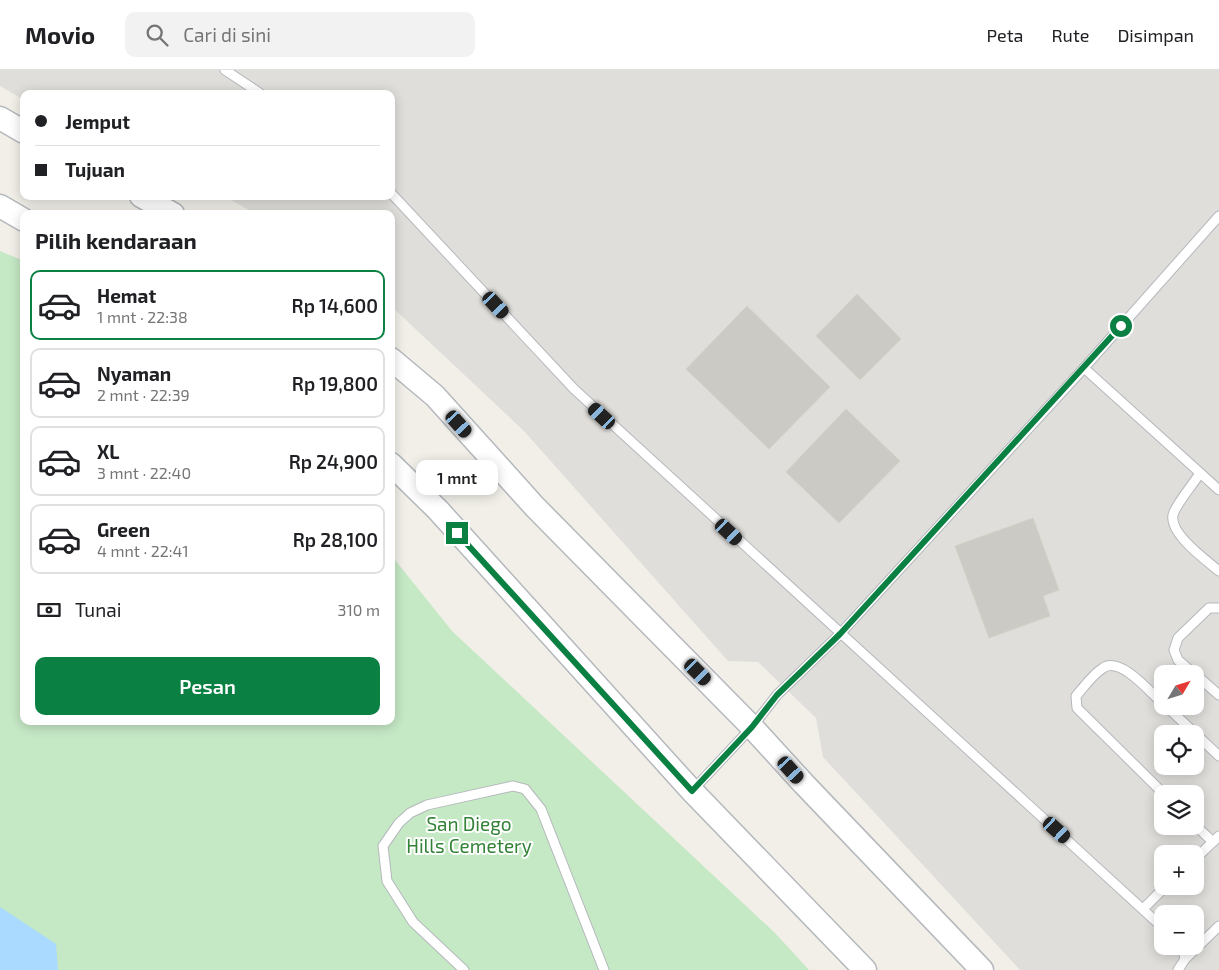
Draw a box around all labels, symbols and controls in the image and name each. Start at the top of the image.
search box [125,12,475,57]
text: Movio [25,20,95,49]
icon: search [143,21,171,49]
text: Cari di sini [183,23,271,46]
text: Peta [987,24,1024,46]
text: Rute [1052,24,1089,46]
text: Disimpan [1117,24,1194,46]
text: Jemput [65,110,130,133]
text: Tujuan [65,158,125,181]
text: Pilih kendaraan [35,227,197,253]
icon: car [37,283,82,328]
text: Hemat [97,284,156,307]
car [480,289,511,321]
text: Rp 14,600 [292,294,378,317]
text: 1 mnt · 22:38 [97,307,188,326]
route start [1110,315,1132,337]
icon: car [37,361,82,406]
text: Nyaman [97,362,171,385]
text: Rp 19,800 [292,372,378,395]
text: 2 mnt · 22:39 [97,385,190,404]
car [585,400,618,432]
car [443,408,474,440]
icon: car [37,439,82,484]
text: XL [97,440,119,463]
text: Rp 24,900 [289,450,378,473]
callout: 1 mnt [416,460,498,496]
text: 3 mnt · 22:40 [97,463,191,482]
text: 1 mnt [437,468,477,487]
car [712,516,745,548]
icon: car [37,517,82,562]
text: Green [97,518,150,541]
route end [446,522,468,544]
text: Rp 28,100 [293,528,378,551]
text: 4 mnt · 22:41 [97,541,189,560]
icon: cash [35,596,63,624]
text: Tunai [75,598,121,621]
text: 310 m [338,600,380,619]
car [682,656,713,688]
button: Pesan [35,657,380,715]
north arrow [1154,665,1204,715]
map controls [1154,665,1204,955]
button: locate [1154,725,1204,775]
car [775,754,806,786]
button: layers [1154,785,1204,835]
park label: San Diego Hills Cemetery [406,812,532,857]
car [1040,814,1073,846]
button: + [1154,845,1204,895]
button: − [1154,905,1204,955]

